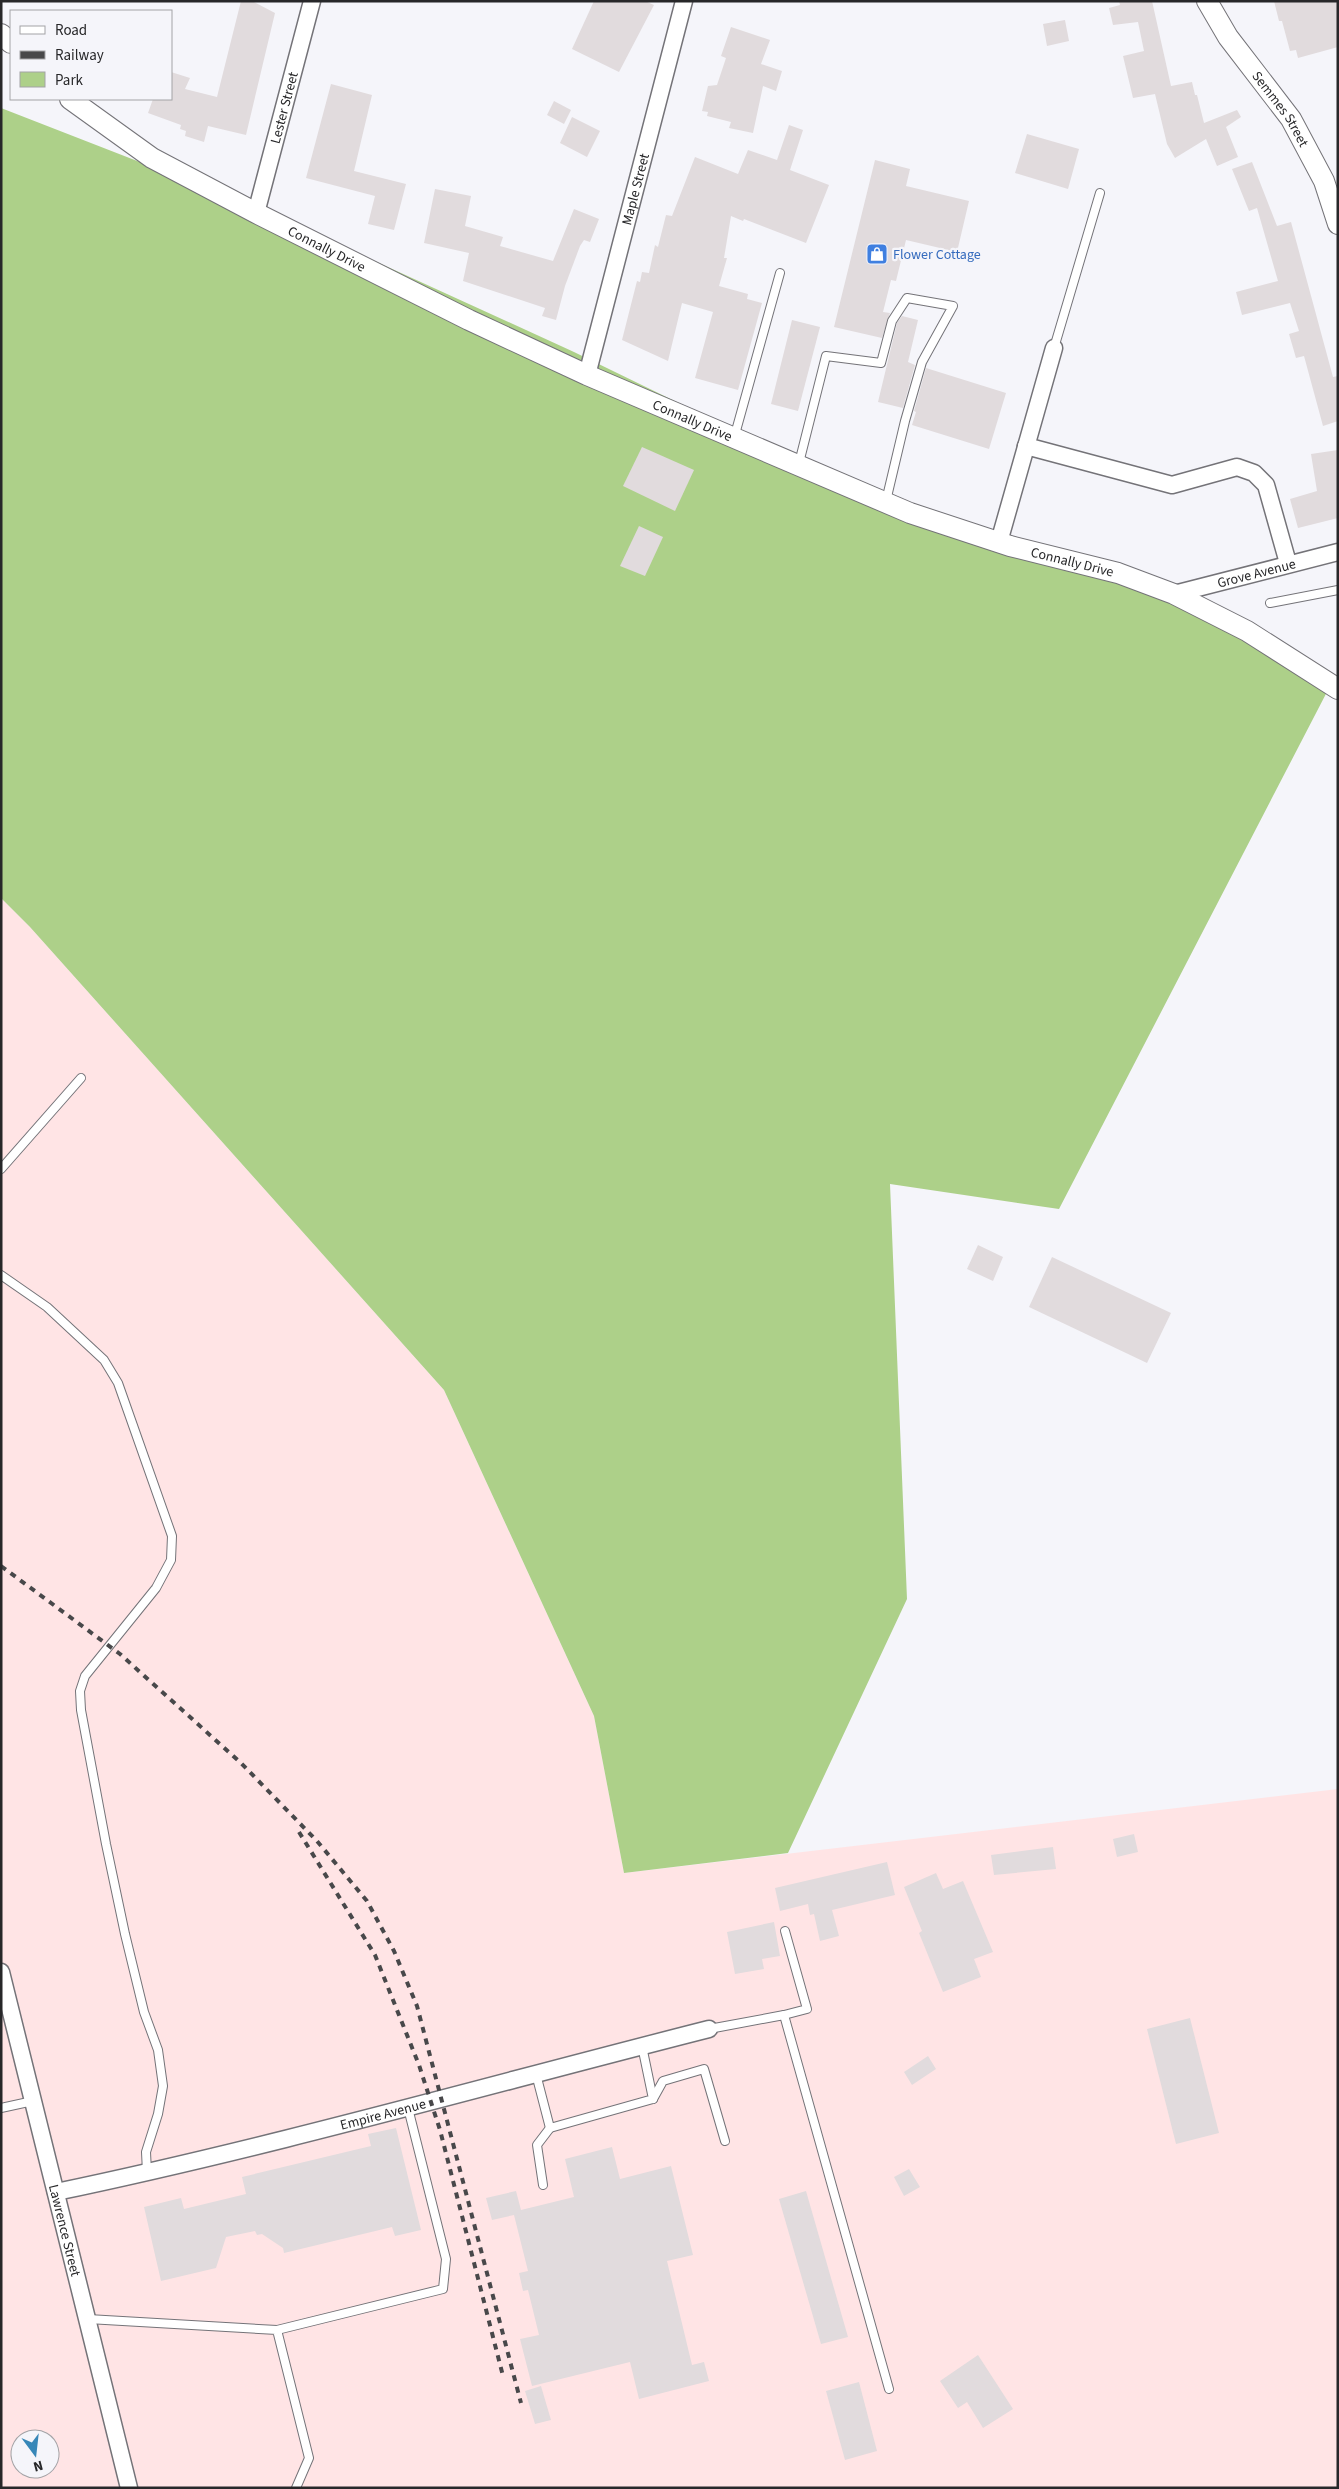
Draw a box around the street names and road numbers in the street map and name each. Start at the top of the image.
street label: Semmes Street [1247,67,1313,151]
street label: Lester Street [266,70,304,146]
street label: Maple Street [617,151,655,227]
street label: Connally Drive [284,222,369,278]
street label: Connally Drive [649,395,735,447]
street label: Connally Drive [1028,543,1116,583]
street label: Grove Avenue [1215,554,1298,594]
street label: Empire Avenue [338,2094,428,2136]
street label: Lawrence Street [43,2182,85,2279]

